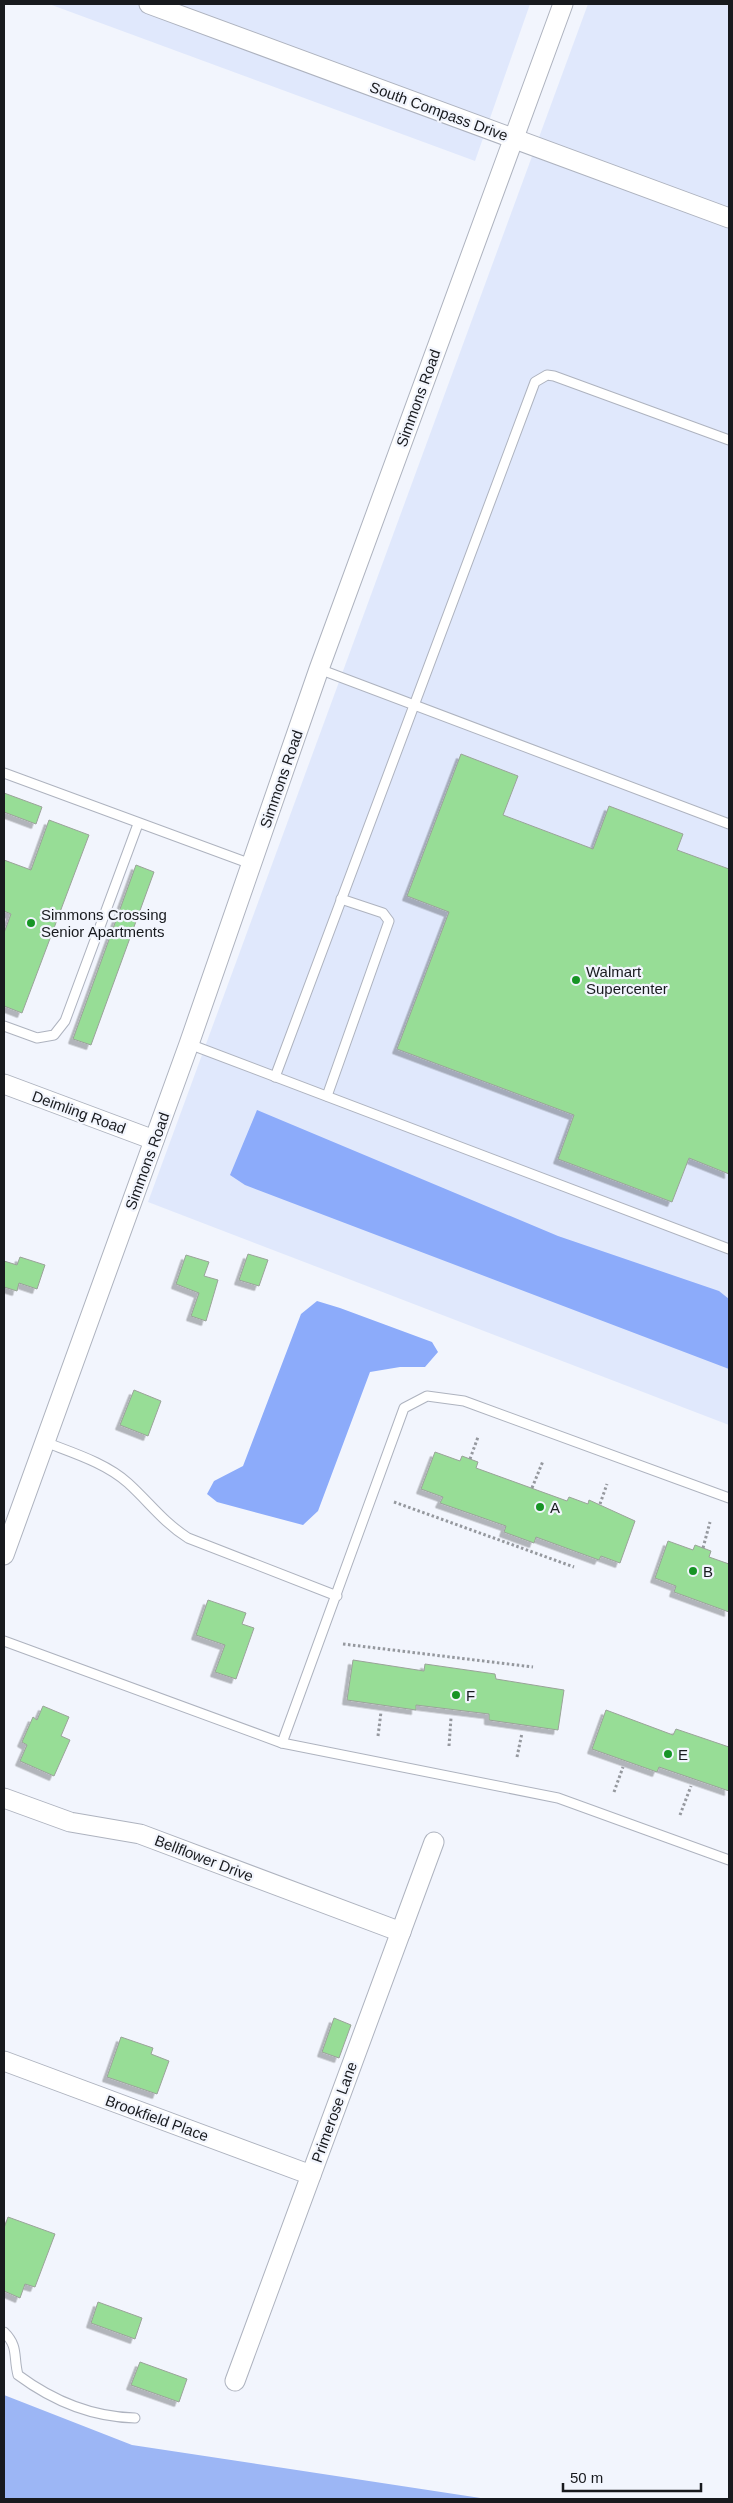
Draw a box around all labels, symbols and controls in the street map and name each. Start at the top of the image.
street label: South Compass Drive [368,78,510,144]
street label: Simmons Road [392,347,444,449]
street label: Simmons Road [256,728,306,830]
place label: Simmons Crossing Senior Apartments [41,906,167,940]
marker: Simmons Crossing Senior Apartments [25,917,37,929]
place label: Walmart Supercenter [586,963,668,997]
marker: Walmart Supercenter [570,974,582,986]
street label: Deimling Road [30,1087,128,1137]
street label: Simmons Road [121,1110,173,1212]
place label: A [550,1499,560,1516]
marker: A [534,1501,546,1513]
place label: B [703,1563,713,1580]
marker: B [687,1565,699,1577]
place label: F [466,1687,475,1704]
marker: F [450,1689,462,1701]
place label: E [678,1746,688,1763]
marker: E [662,1748,674,1760]
street label: Bellflower Drive [152,1831,256,1885]
street label: Primerose Lane [308,2059,360,2165]
street label: Brookfield Place [103,2091,211,2145]
scale bar [563,2460,700,2492]
text: 50 m [570,2469,603,2486]

